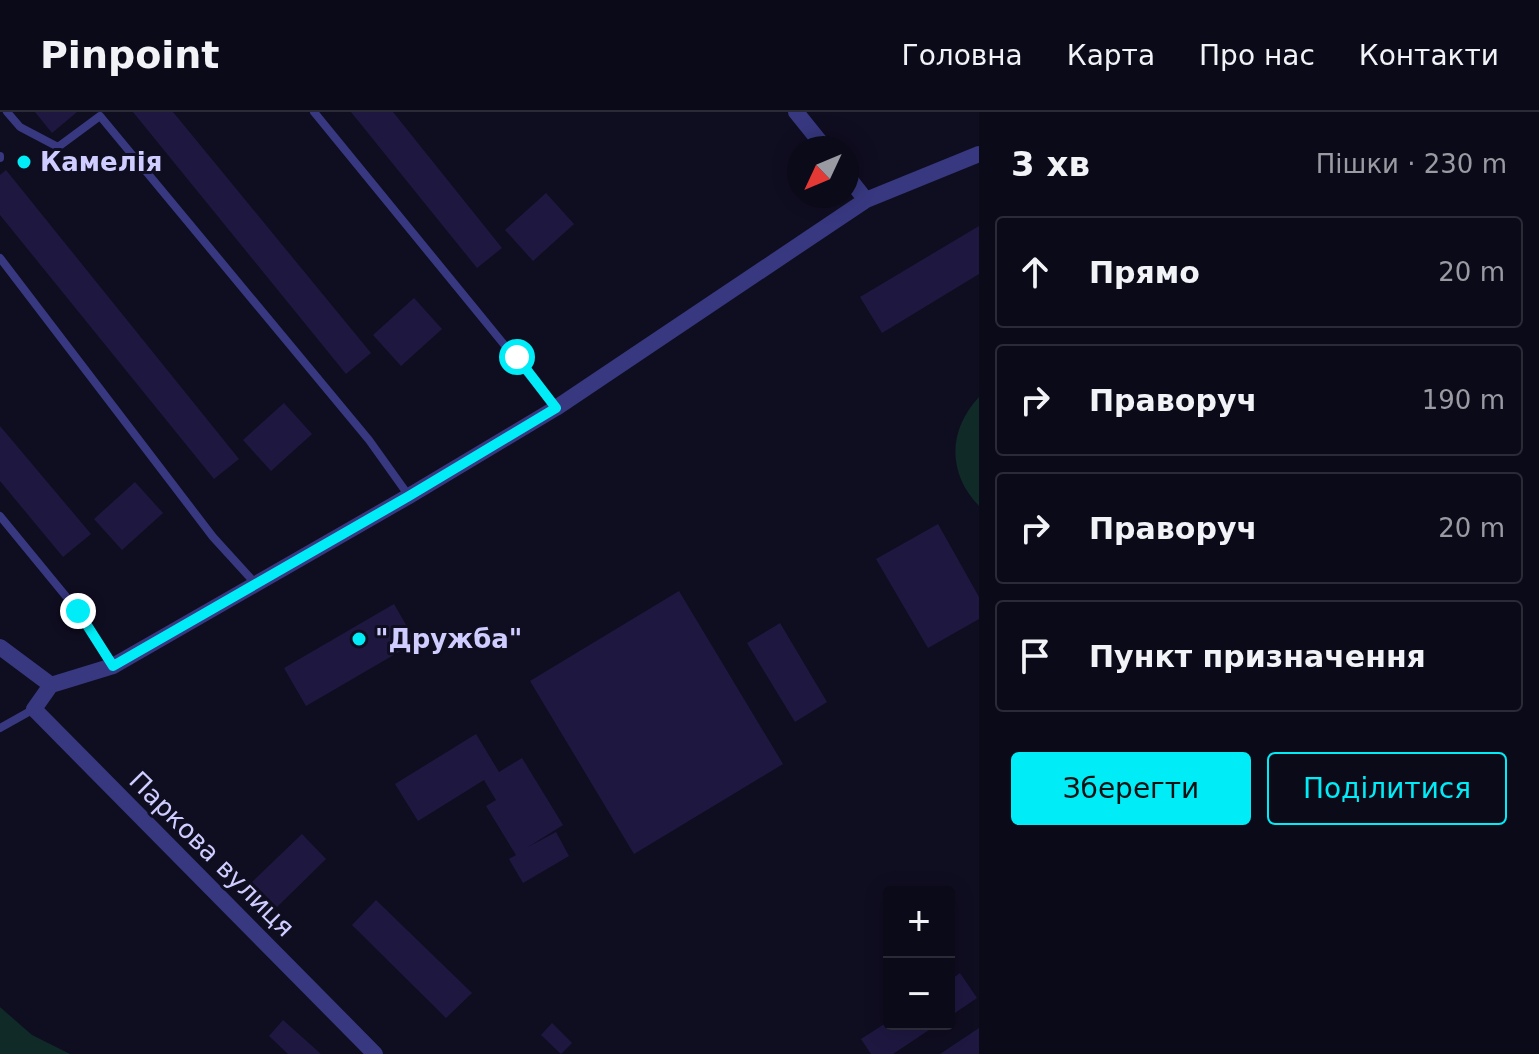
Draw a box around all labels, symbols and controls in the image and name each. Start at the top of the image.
text: Pinpoint [40,33,219,77]
text: Головна [902,39,1023,72]
text: Карта [1067,39,1155,72]
text: Про нас [1199,39,1315,72]
text: Контакти [1359,39,1499,72]
north arrow [787,136,859,208]
text: 3 хв [1011,144,1090,184]
place label: Камелія [40,147,162,177]
text: Пішки · 230 m [1316,149,1507,179]
marker: Камелія [15,153,33,171]
icon: ahead [1013,250,1057,294]
text: Прямо [1089,255,1200,290]
text: 20 m [1438,257,1505,287]
route start [499,339,535,375]
icon: right [1013,378,1057,422]
text: Праворуч [1089,383,1257,418]
text: 190 m [1422,385,1505,415]
icon: right [1013,506,1057,550]
text: Праворуч [1089,511,1257,546]
text: 20 m [1438,513,1505,543]
route end [60,593,96,629]
place label: "Дружба" [375,624,522,654]
marker: "Дружба" [350,630,368,648]
icon: arrive [1013,634,1057,678]
text: Пункт призначення [1089,639,1426,674]
button: Зберегти [1011,752,1251,825]
button: Поділитися [1267,752,1507,825]
street label: Паркова вулиця [123,765,301,943]
map controls [883,886,955,1030]
button: + [883,886,955,958]
button: − [883,958,955,1030]

